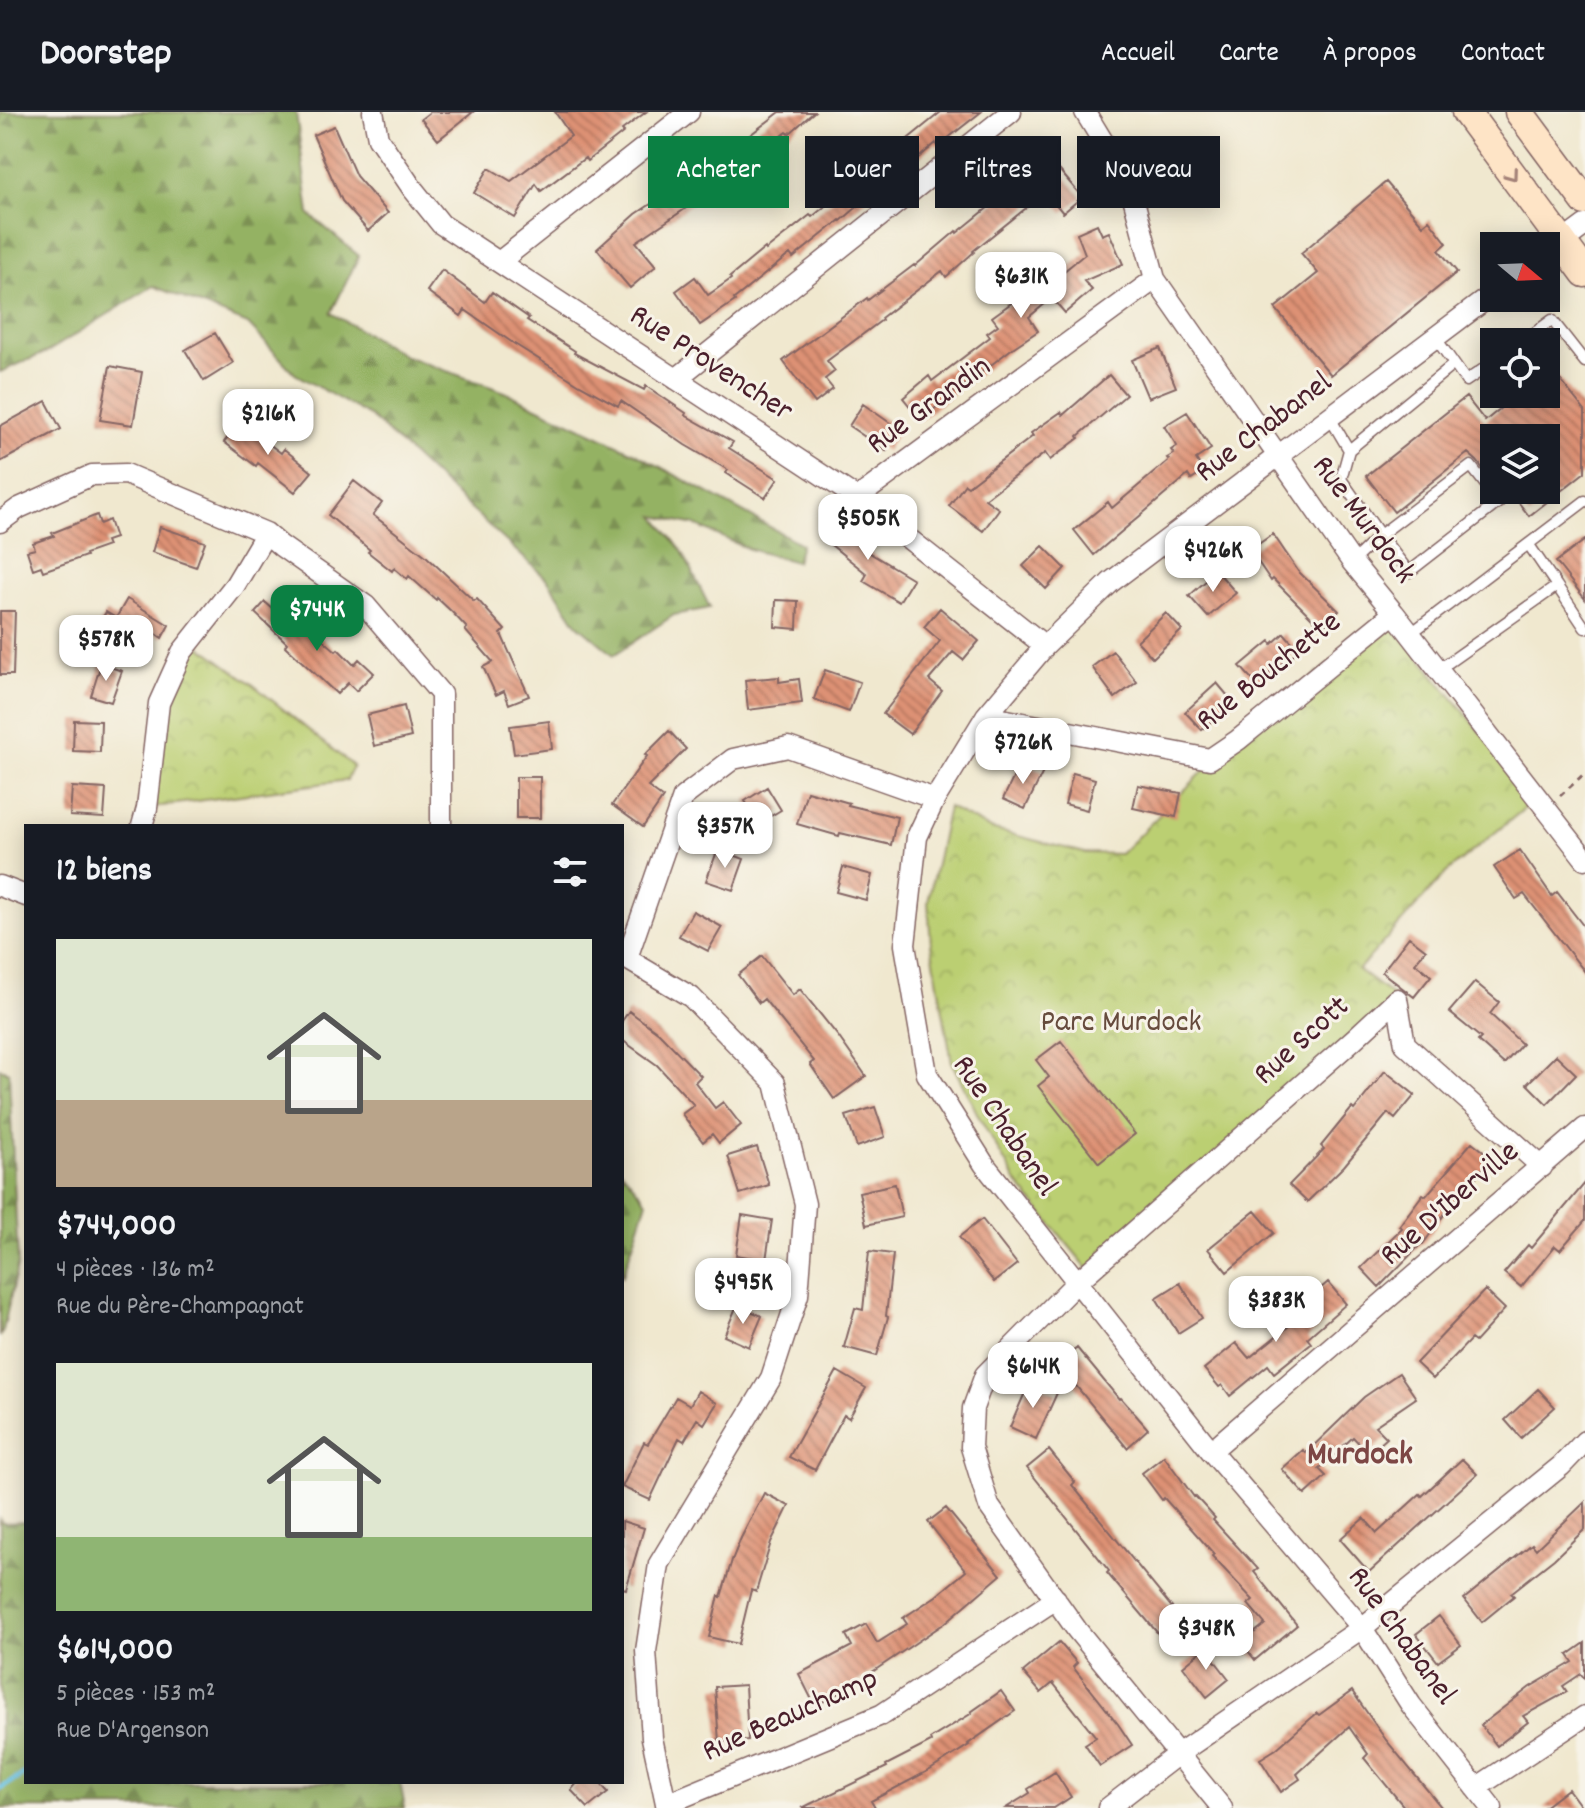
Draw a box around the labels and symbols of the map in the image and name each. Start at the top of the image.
one-way arrow [1502,166,1517,180]
north arrow [1480,232,1560,312]
pin: $631K [965,252,1077,320]
street label: Rue Provencher [619,295,801,435]
street label: Rue Grandin [858,346,1002,468]
street label: Rue Chabanel [1187,362,1344,496]
pin: $216K [212,389,324,457]
street label: Rue Murdock [1298,447,1426,595]
pin: $505K [812,494,924,562]
pin: $426K [1157,526,1269,594]
pin: $744K [261,585,373,653]
street label: Rue Bouchette [1188,602,1352,744]
pin: $578K [50,615,162,683]
pin: $726K [967,718,1079,786]
pin: $357K [669,802,781,870]
street label: Rue Scott [1245,986,1361,1098]
park label: Parc Murdock [1040,1001,1202,1047]
street label: Rue Chabanel [939,1047,1067,1207]
street label: Rue D'Iberville [1371,1131,1531,1279]
pin: $495K [687,1258,799,1326]
pin: $383K [1220,1276,1332,1344]
pin: $614K [977,1342,1089,1410]
district label: Murdock [1307,1432,1413,1481]
street label: Rue Chabanel [1334,1558,1466,1716]
pin: $348K [1150,1604,1262,1672]
street label: Rue Beauchamp [696,1658,886,1776]

